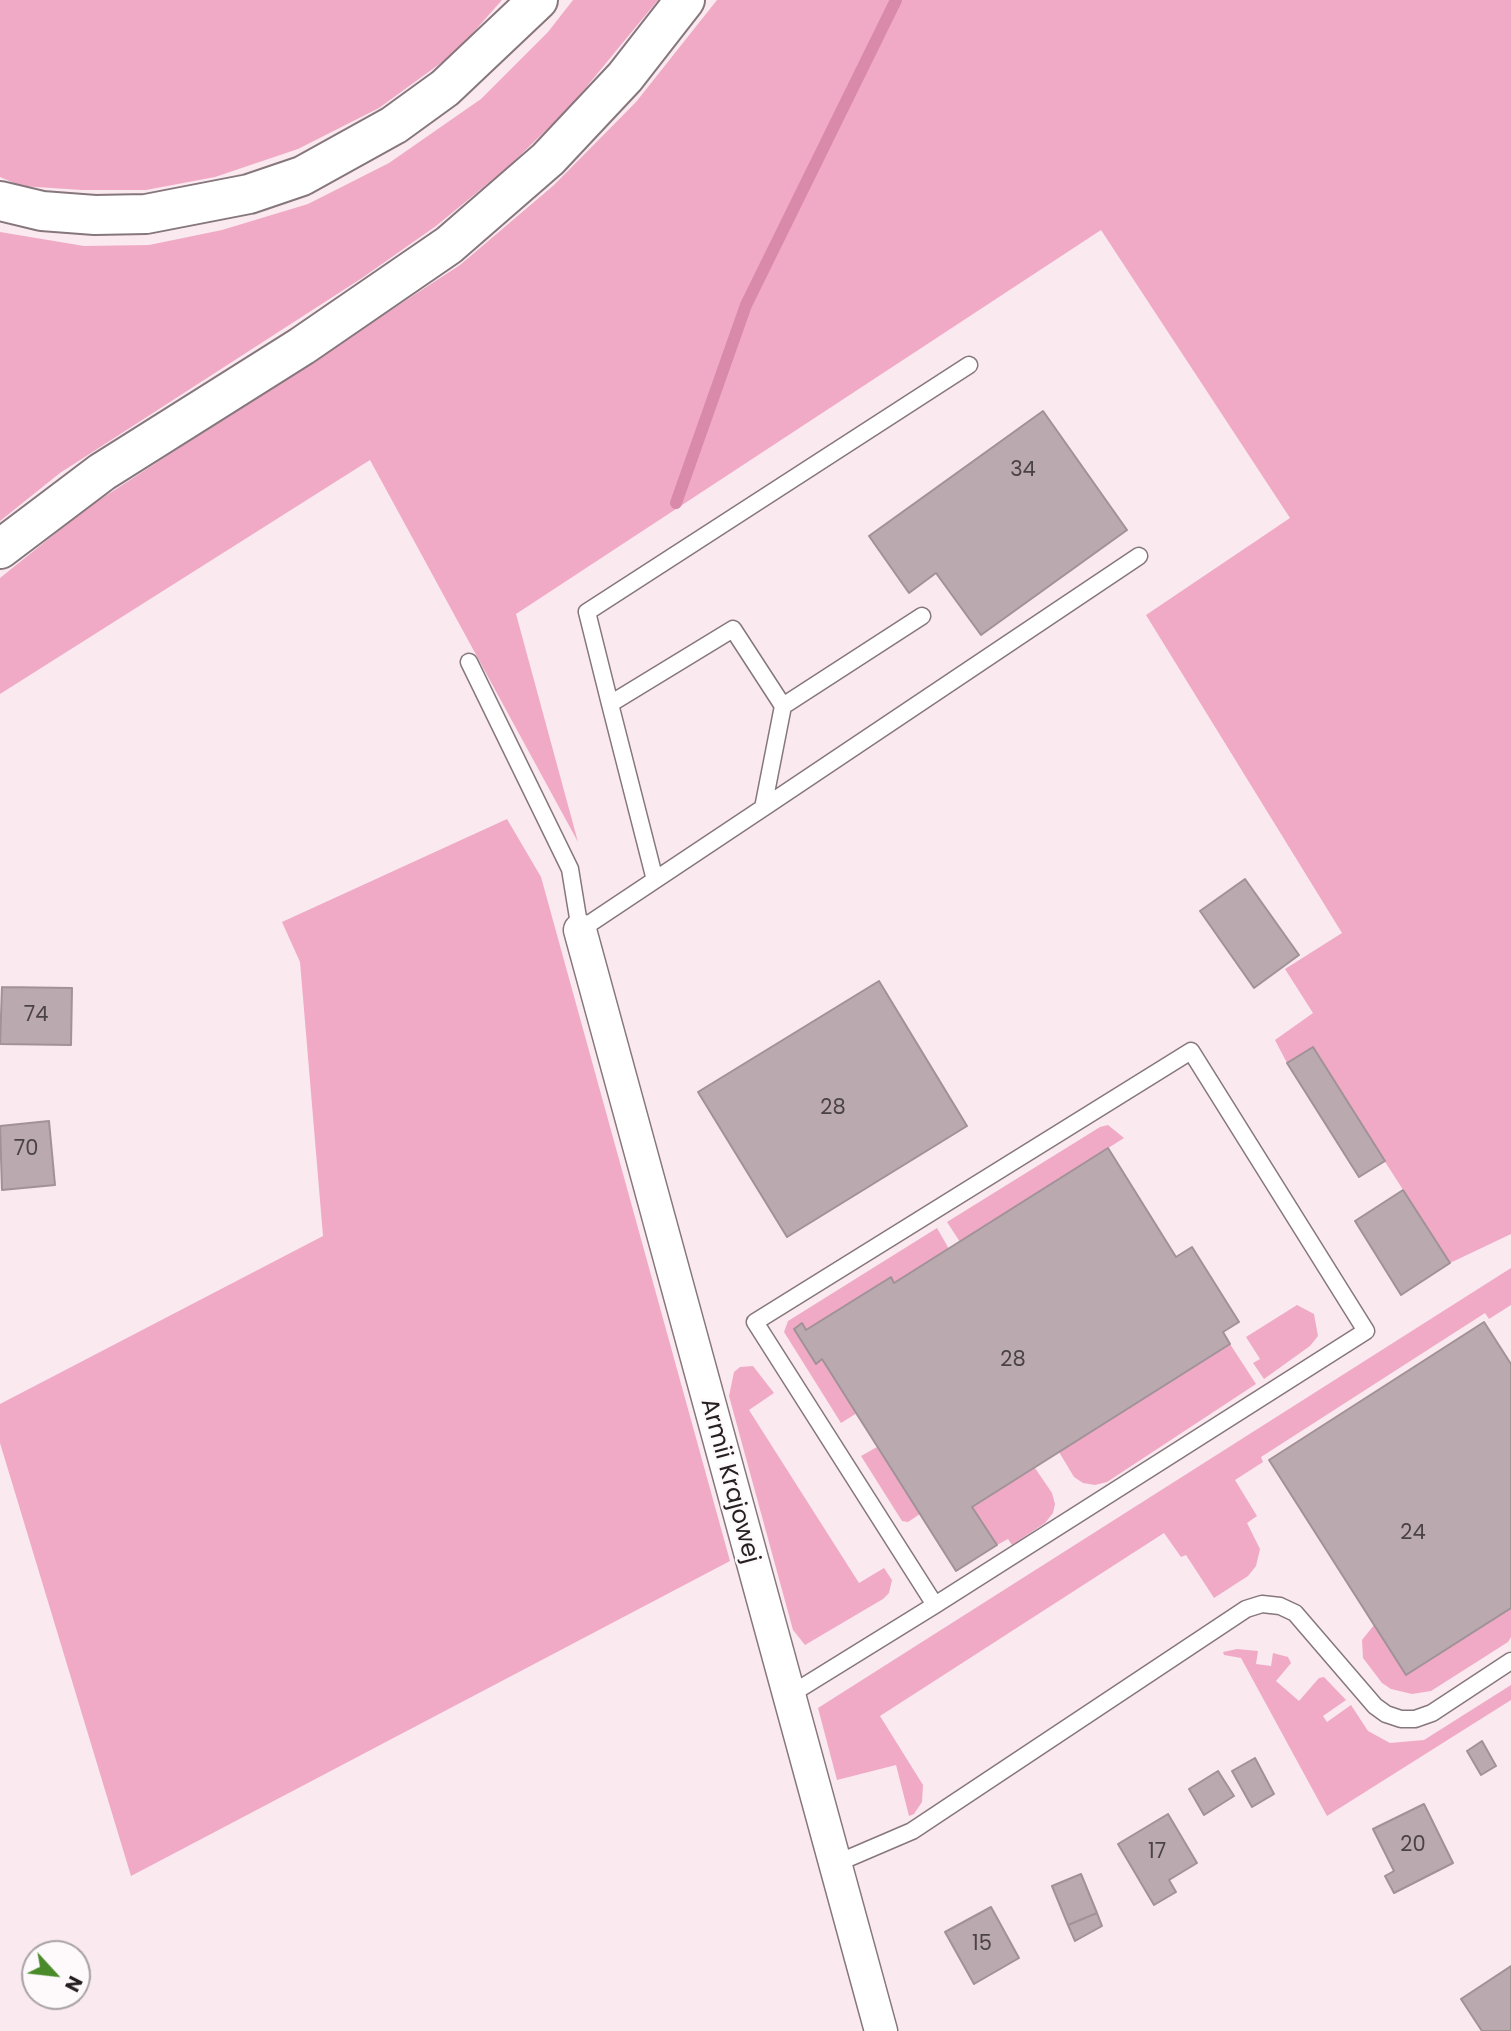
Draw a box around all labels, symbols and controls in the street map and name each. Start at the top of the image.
house number: 34 [1010,458,1036,484]
house number: 74 [24,1003,48,1029]
house number: 28 [820,1096,846,1122]
house number: 70 [14,1137,38,1163]
house number: 28 [1000,1348,1026,1374]
street label: Armii Krajowej [693,1395,765,1567]
house number: 24 [1400,1521,1426,1547]
house number: 20 [1400,1833,1426,1859]
house number: 17 [1148,1840,1166,1866]
house number: 15 [972,1932,992,1958]
north arrow [21,1940,91,2010]
text: N [58,1971,89,1996]

